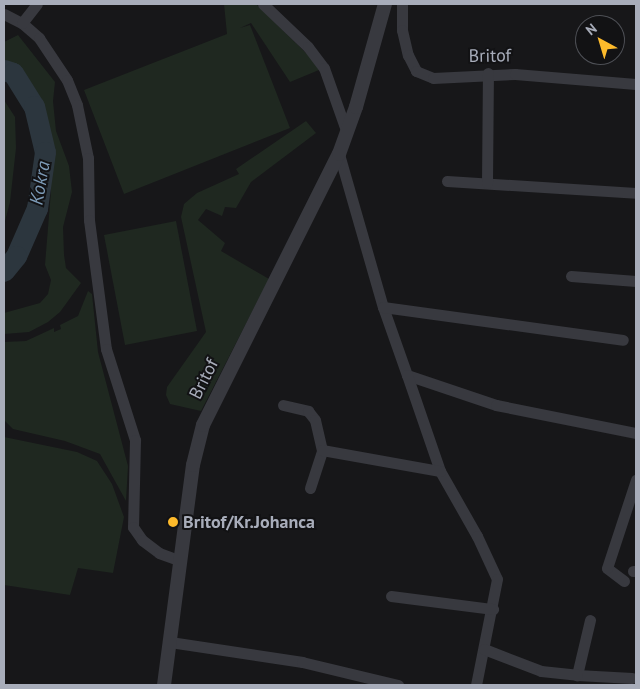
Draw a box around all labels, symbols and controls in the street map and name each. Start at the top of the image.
north arrow [575,15,625,65]
text: N [582,19,600,39]
street label: Britof [469,45,511,67]
water label: Kokra [25,159,55,207]
street label: Britof [185,355,223,403]
place label: Britof/Kr.Johanca [183,511,315,533]
marker: Britof/Kr.Johanca [167,516,179,528]

